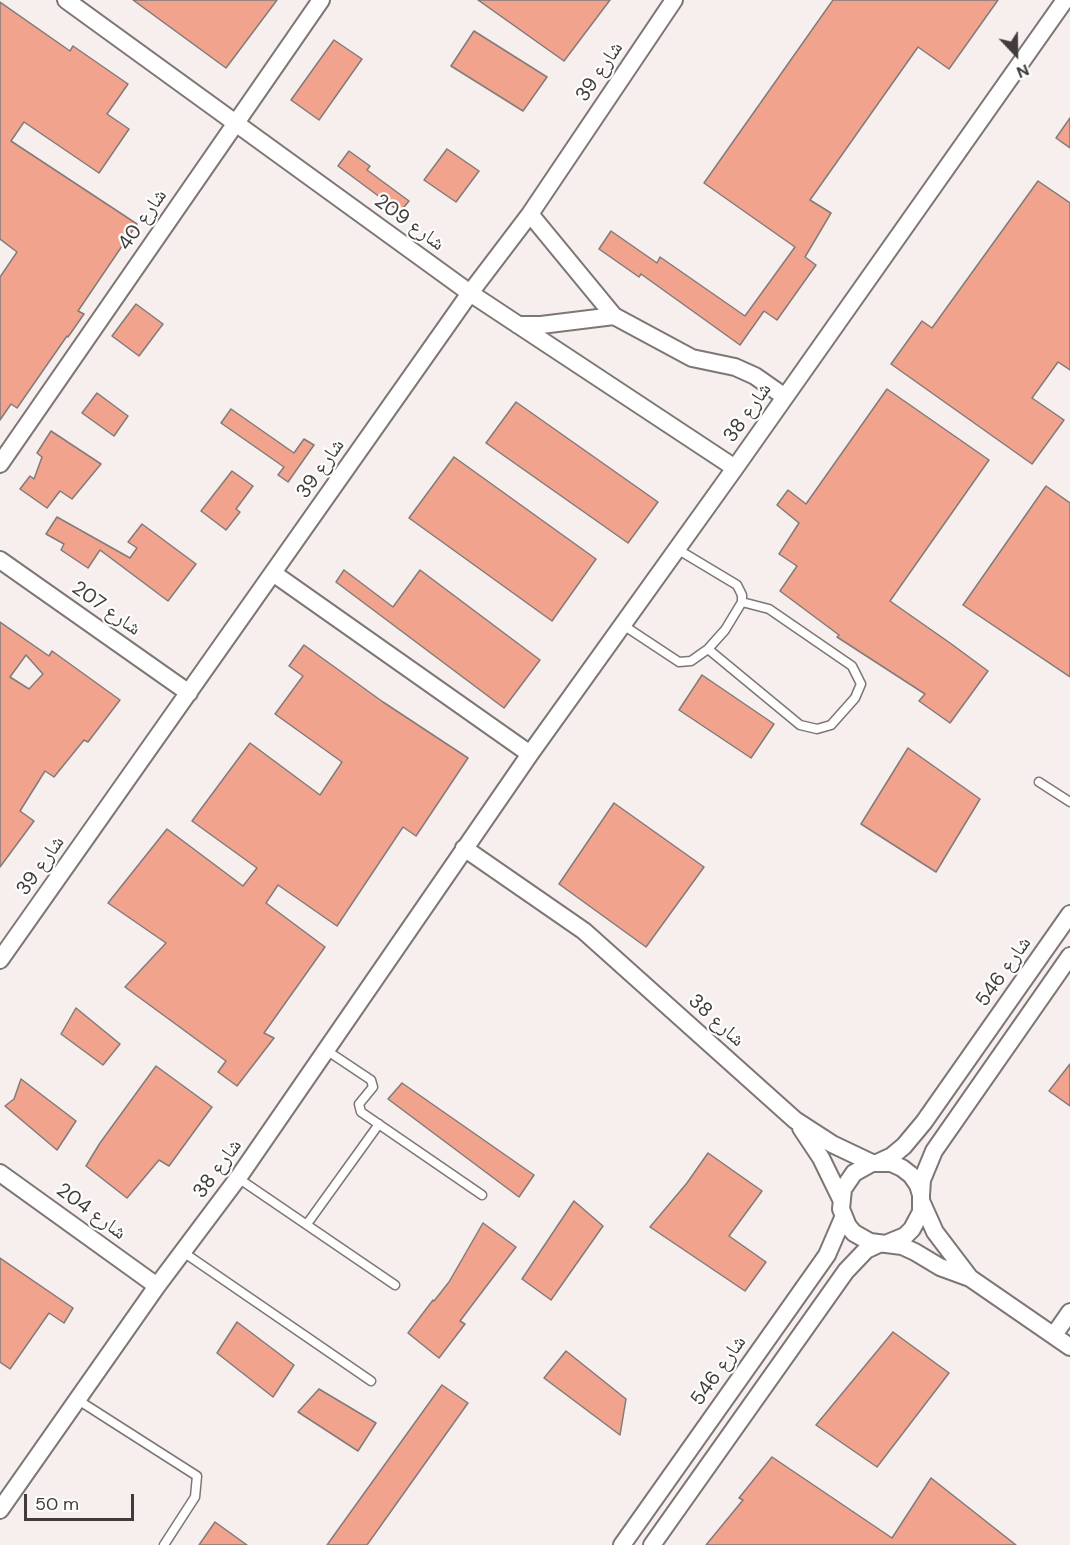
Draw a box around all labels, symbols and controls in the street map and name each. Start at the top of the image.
north arrow [986,24,1046,84]
street label: شارع 39 [571,37,629,107]
text: N [1014,59,1032,83]
street label: شارع 40 [113,185,173,255]
street label: شارع 209 [369,190,449,256]
street label: شارع 38 [719,379,777,447]
street label: شارع 39 [292,435,350,503]
street label: شارع 207 [67,577,145,641]
street label: شارع 39 [12,832,70,900]
street label: شارع 546 [971,932,1037,1012]
street label: شارع 38 [683,990,749,1052]
street label: شارع 38 [189,1135,247,1203]
street label: شارع 204 [51,1179,131,1245]
street label: شارع 546 [686,1331,752,1411]
scale bar [27,1482,136,1520]
text: 50 m [35,1492,79,1516]

